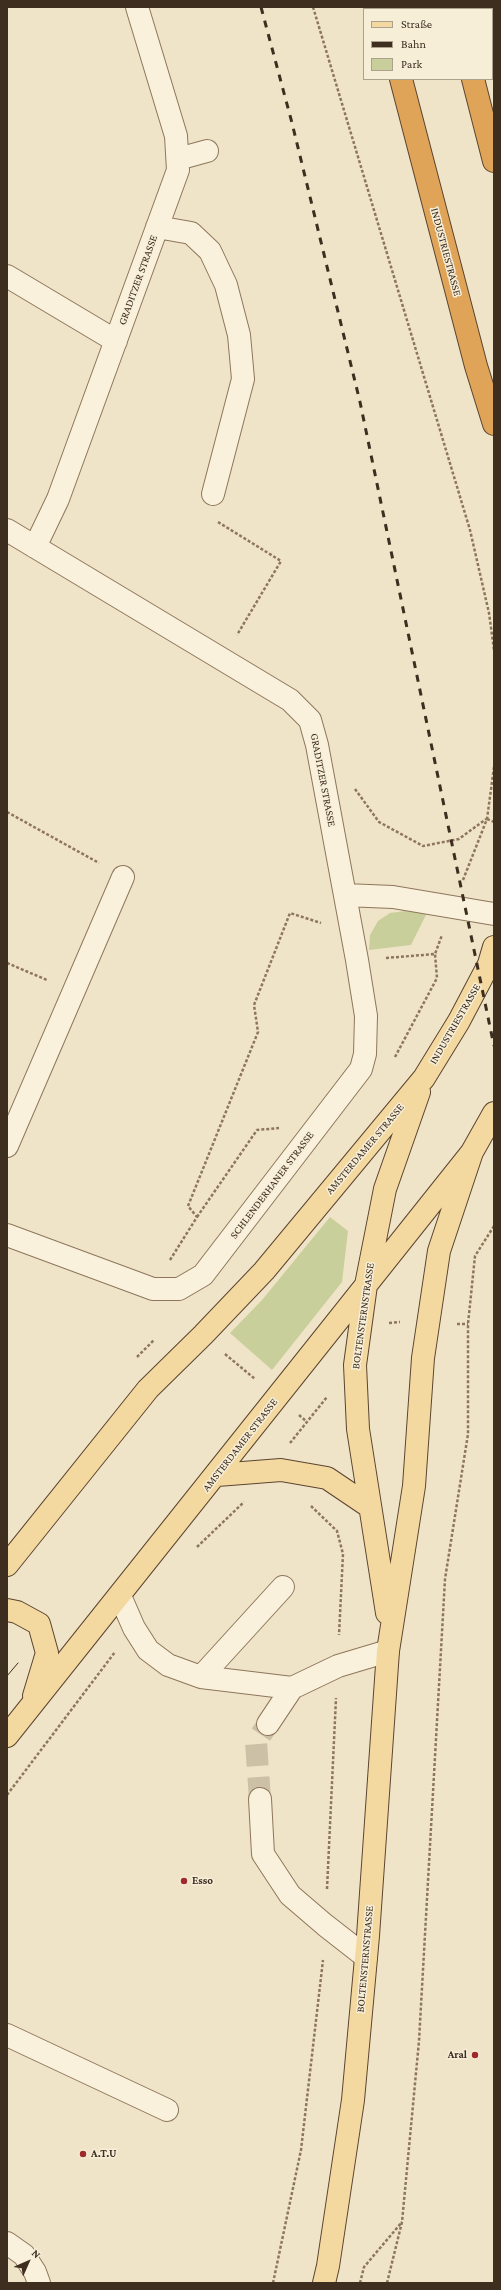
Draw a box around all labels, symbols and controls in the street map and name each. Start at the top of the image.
legend [363,8,493,80]
text: Straße [401,17,432,31]
text: Bahn [401,37,426,51]
text: Park [401,57,422,71]
street label: INDUSTRIESTRASSE [428,206,464,298]
street label: GRADITZER STRASSE [116,233,160,327]
street label: GRADITZER STRASSE [307,732,339,828]
street label: INDUSTRIESTRASSE [427,981,483,1067]
street label: AMSTERDAMER STRASSE [323,1101,407,1197]
street label: SCHLENDERHANER STRASSE [227,1129,317,1241]
street label: BOLTENSTERNSTRASSE [349,1262,377,1370]
street label: AMSTERDAMER STRASSE [200,1396,280,1494]
place label: Esso [192,1874,213,1888]
marker: Esso [179,1876,189,1886]
street label: BOLTENSTERNSTRASSE [354,1905,376,2013]
place label: Aral [448,2048,467,2062]
marker: Aral [470,2050,480,2060]
place label: A.T.U [91,2147,117,2161]
marker: A.T.U [78,2149,88,2159]
north arrow [8,2242,48,2282]
text: N [30,2247,43,2260]

